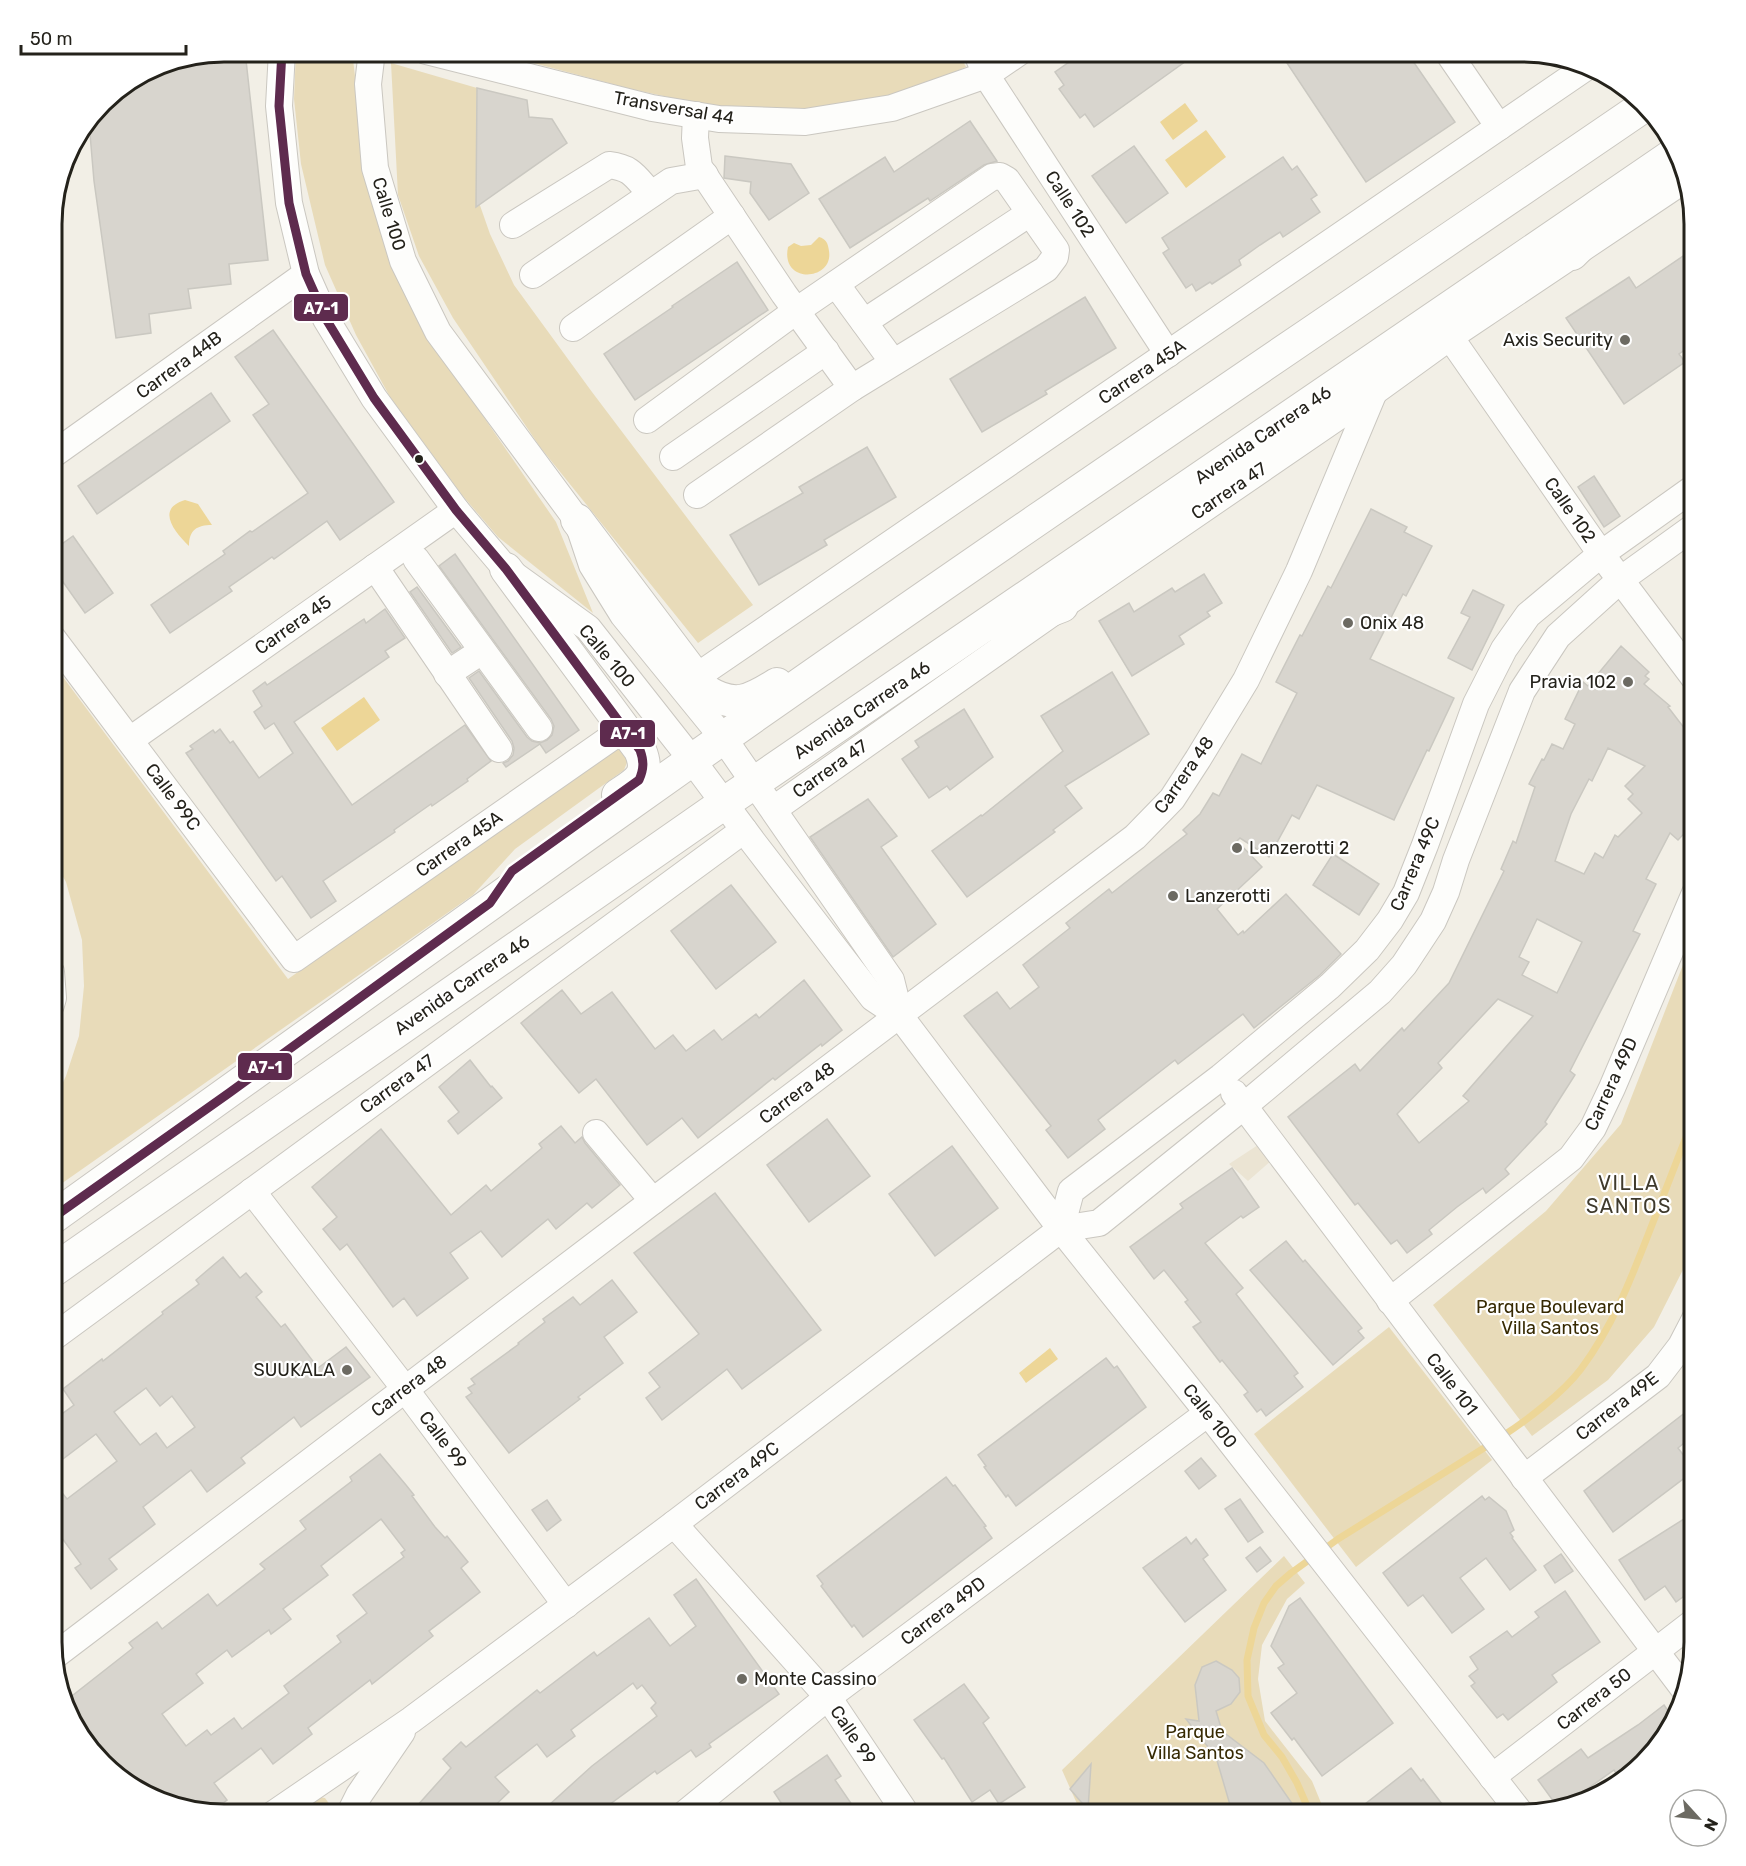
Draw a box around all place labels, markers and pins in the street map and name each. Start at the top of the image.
place label: Axis Security [1503,329,1613,351]
marker: Axis Security [1618,333,1632,347]
unlabelled marker [413,453,425,465]
place label: Onix 48 [1360,612,1424,634]
marker: Onix 48 [1341,616,1355,630]
place label: Pravia 102 [1530,671,1616,693]
marker: Pravia 102 [1621,675,1635,689]
place label: Lanzerotti 2 [1249,837,1349,859]
marker: Lanzerotti 2 [1230,841,1244,855]
place label: Lanzerotti [1185,885,1270,907]
marker: Lanzerotti [1166,889,1180,903]
place label: SUUKALA [253,1359,335,1381]
marker: SUUKALA [340,1363,354,1377]
place label: Monte Cassino [754,1668,877,1690]
marker: Monte Cassino [735,1672,749,1686]

